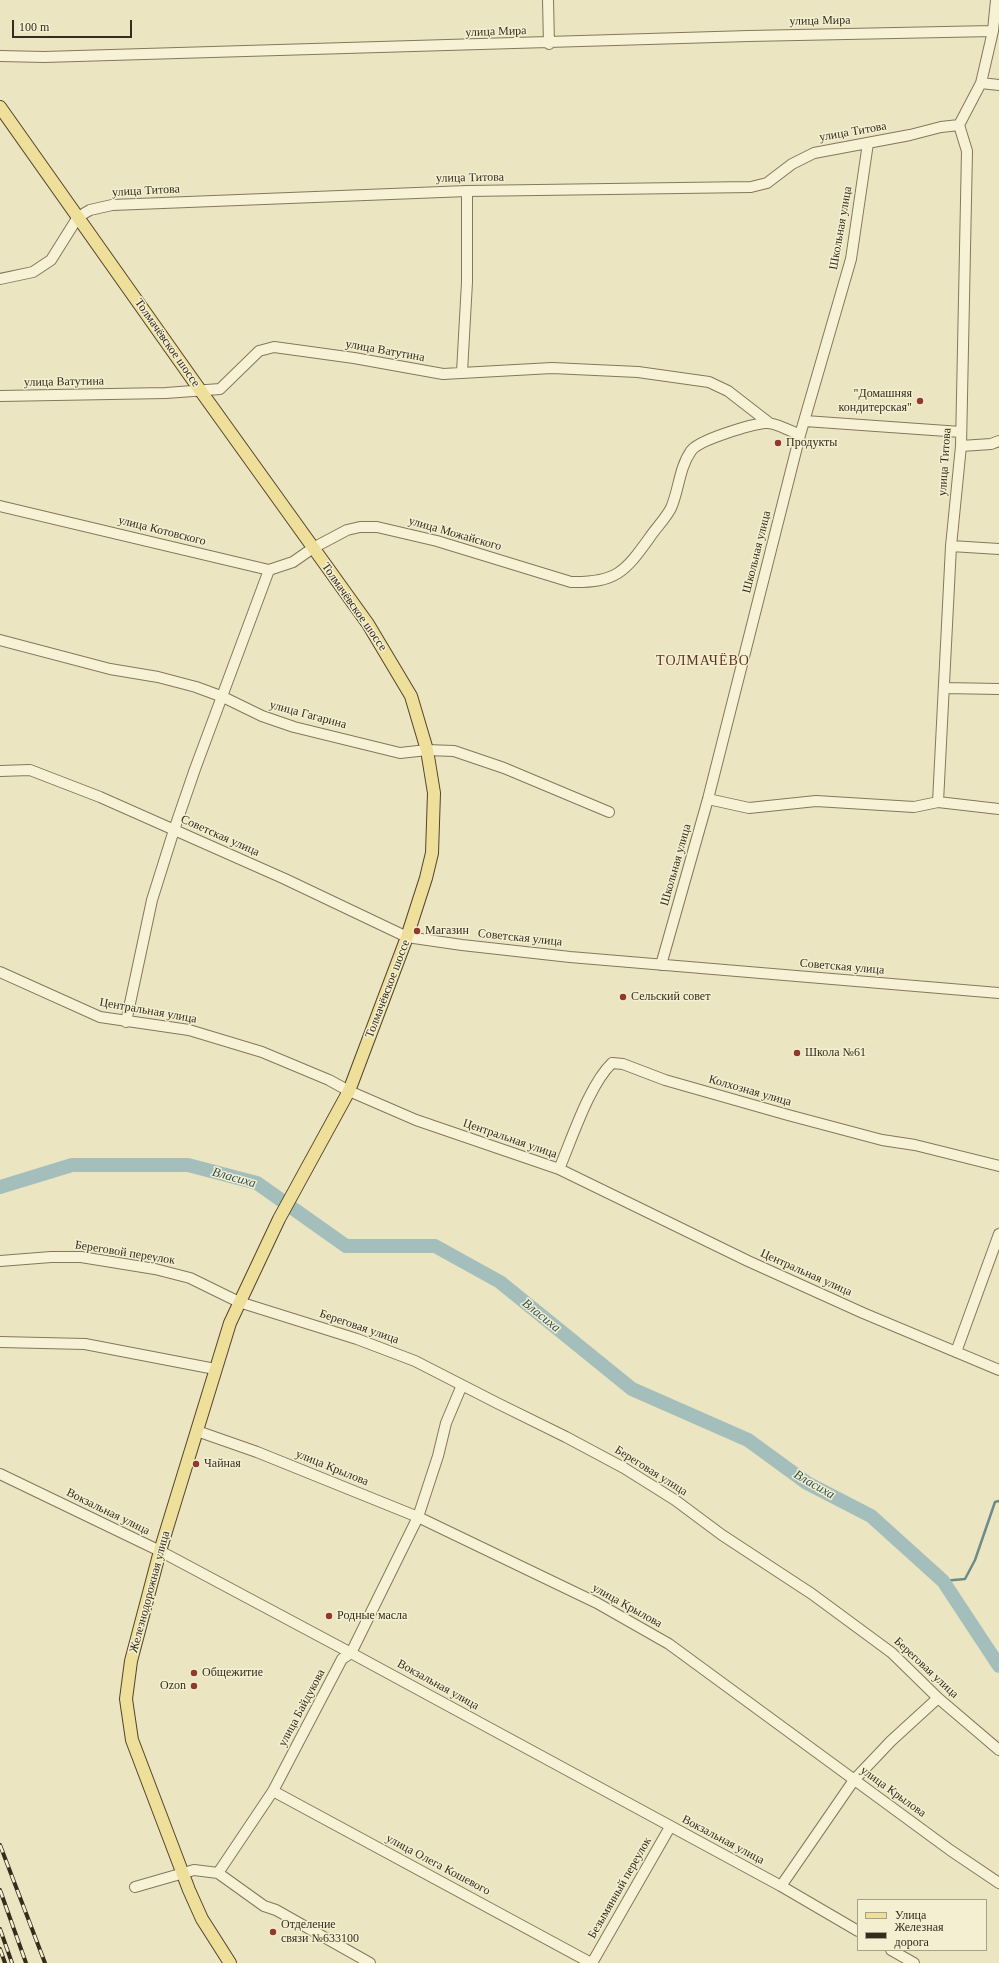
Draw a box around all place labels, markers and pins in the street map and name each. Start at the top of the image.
place label: "Домашняя кондитерская" [839,387,912,415]
marker: "Домашняя кондитерская" [915,396,925,406]
place label: Продукты [786,436,837,450]
marker: Продукты [773,438,783,448]
place label: Магазин [425,924,469,938]
marker: Магазин [412,926,422,936]
place label: Сельский совет [631,990,710,1004]
marker: Сельский совет [618,992,628,1002]
place label: Школа №61 [805,1046,866,1060]
marker: Школа №61 [792,1048,802,1058]
place label: Чайная [204,1457,241,1471]
marker: Чайная [191,1459,201,1469]
place label: Родные масла [337,1609,407,1623]
marker: Родные масла [324,1611,334,1621]
place label: Общежитие [202,1666,263,1680]
marker: Общежитие [189,1668,199,1678]
place label: Ozon [160,1679,186,1693]
marker: Ozon [189,1681,199,1691]
place label: Отделение связи №633100 [281,1918,359,1946]
marker: Отделение связи №633100 [268,1927,278,1937]

